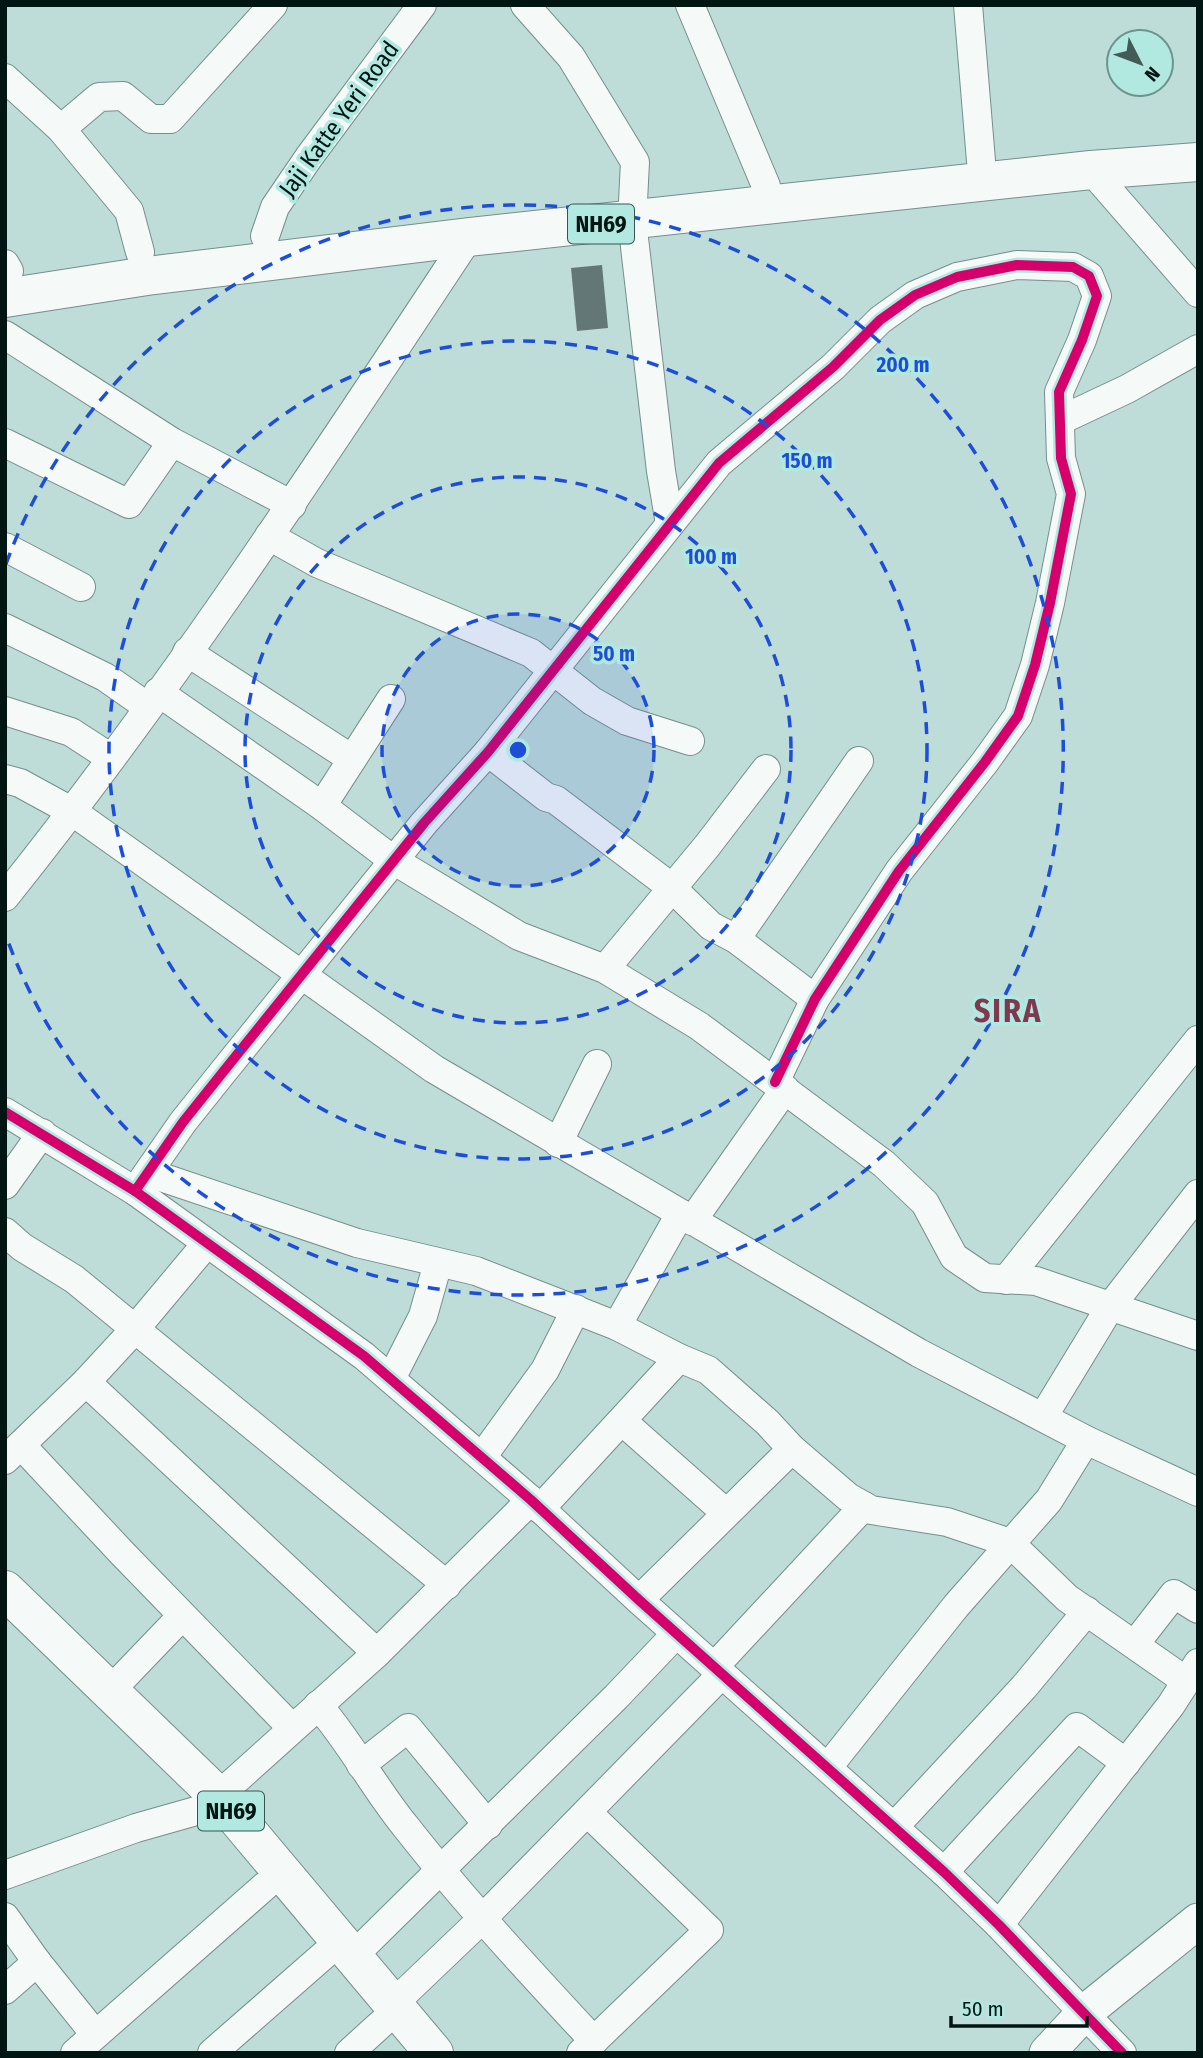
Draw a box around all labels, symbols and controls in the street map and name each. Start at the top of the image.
north arrow [1105,28,1175,98]
street label: Jaji Katte Yeri Road [273,36,405,202]
text: N [1140,62,1165,86]
road number: NH69 [568,204,634,244]
text: 200 m [875,352,930,378]
text: 150 m [781,448,833,474]
text: 100 m [685,544,737,570]
text: 50 m [593,641,635,667]
centre of rings [506,738,530,762]
district label: SIRA [974,992,1042,1030]
road number: NH69 [198,1792,264,1830]
scale bar [951,1984,1088,2028]
text: 50 m [962,1996,1004,2022]

